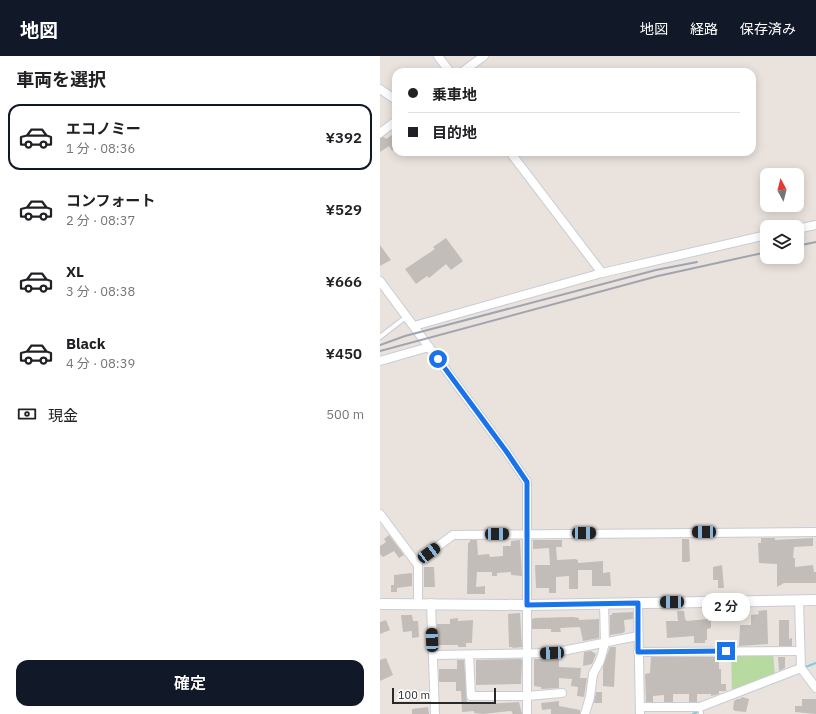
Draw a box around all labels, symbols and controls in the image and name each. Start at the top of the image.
text: 地図 [20,18,58,42]
text: 地図 [640,20,668,38]
text: 経路 [690,20,718,38]
text: 保存済み [740,20,796,38]
text: 車両を選択 [16,68,106,91]
text: 乗車地 [432,85,477,104]
icon: car [18,119,54,155]
text: エコノミー [66,119,141,138]
text: 目的地 [432,123,477,142]
text: ¥392 [325,128,362,147]
text: 1 分 · 08:36 [66,140,135,157]
north arrow [760,168,804,212]
map controls [760,168,804,264]
icon: car [18,191,54,227]
text: コンフォート [66,191,156,210]
text: ¥529 [325,200,362,219]
text: 2 分 · 08:37 [66,212,135,229]
button: layers [760,220,804,264]
text: XL [66,262,84,281]
icon: car [18,263,54,299]
text: ¥666 [325,272,362,291]
text: 3 分 · 08:38 [66,283,135,300]
text: Black [66,334,106,353]
icon: car [18,335,54,371]
text: ¥450 [325,344,362,363]
route start [429,350,447,368]
text: 4 分 · 08:39 [66,355,135,372]
icon: cash [16,403,38,425]
text: 現金 [48,406,78,425]
text: 500 m [326,406,364,423]
car [692,526,716,538]
car [572,527,596,539]
car [485,528,509,540]
car [416,541,442,565]
callout: 2 分 [702,593,750,621]
car [660,596,684,608]
text: 2 分 [714,598,738,615]
car [426,628,438,652]
route end [717,642,735,660]
car [540,647,564,659]
button: 確定 [16,660,364,706]
scale bar [392,686,496,705]
text: 100 m [398,688,430,702]

